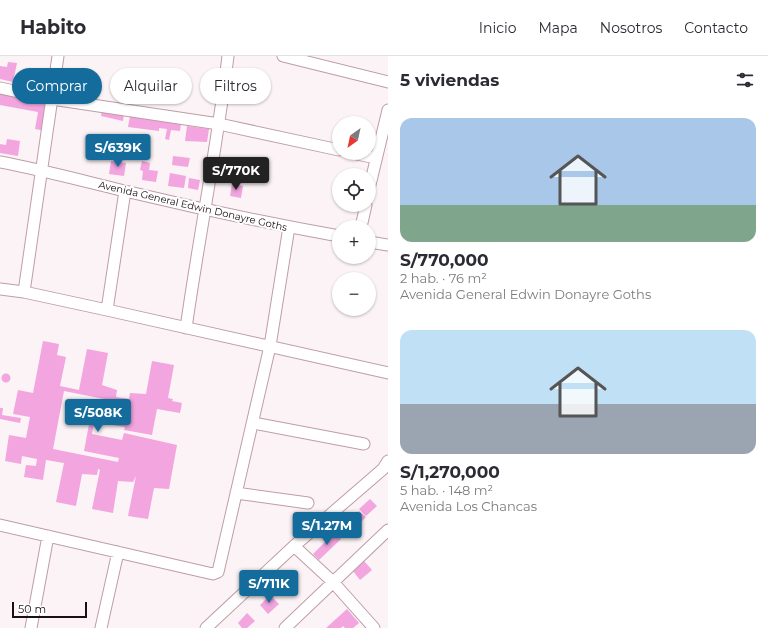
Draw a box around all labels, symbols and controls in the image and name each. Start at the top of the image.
text: Habito [20,16,86,39]
text: Inicio [479,19,516,37]
text: Mapa [538,19,578,37]
text: Nosotros [600,19,662,37]
text: Contacto [684,19,748,37]
chip: Comprar [12,68,102,104]
chip: Alquilar [110,68,192,104]
chip: Filtros [200,68,271,104]
icon: filters [734,69,756,91]
text: 5 viviendas [400,70,499,90]
north arrow [332,116,376,160]
map controls [332,116,376,316]
pin: S/639K [85,134,151,168]
text: S/639K [94,139,142,155]
icon: home [542,144,614,216]
pin: S/770K [203,157,269,191]
text: S/770K [212,162,260,178]
button: locate [332,168,376,212]
street label: Avenida General Edwin Donayre Goths [97,178,289,234]
button: + [332,220,376,264]
text: S/770,000 [400,250,489,270]
text: 2 hab. · 76 m² [400,270,487,286]
button: − [332,272,376,316]
text: Avenida General Edwin Donayre Goths [400,286,651,302]
icon: home [542,356,614,428]
pin: S/508K [65,399,131,433]
text: S/508K [74,404,122,420]
text: S/1,270,000 [400,462,500,482]
text: 5 hab. · 148 m² [400,482,493,498]
text: Avenida Los Chancas [400,498,537,514]
pin: S/1.27M [290,512,364,546]
text: S/1.27M [302,517,352,533]
pin: S/711K [236,570,302,604]
text: S/711K [248,575,290,591]
scale bar [12,600,87,619]
text: 50 m [18,602,46,616]

